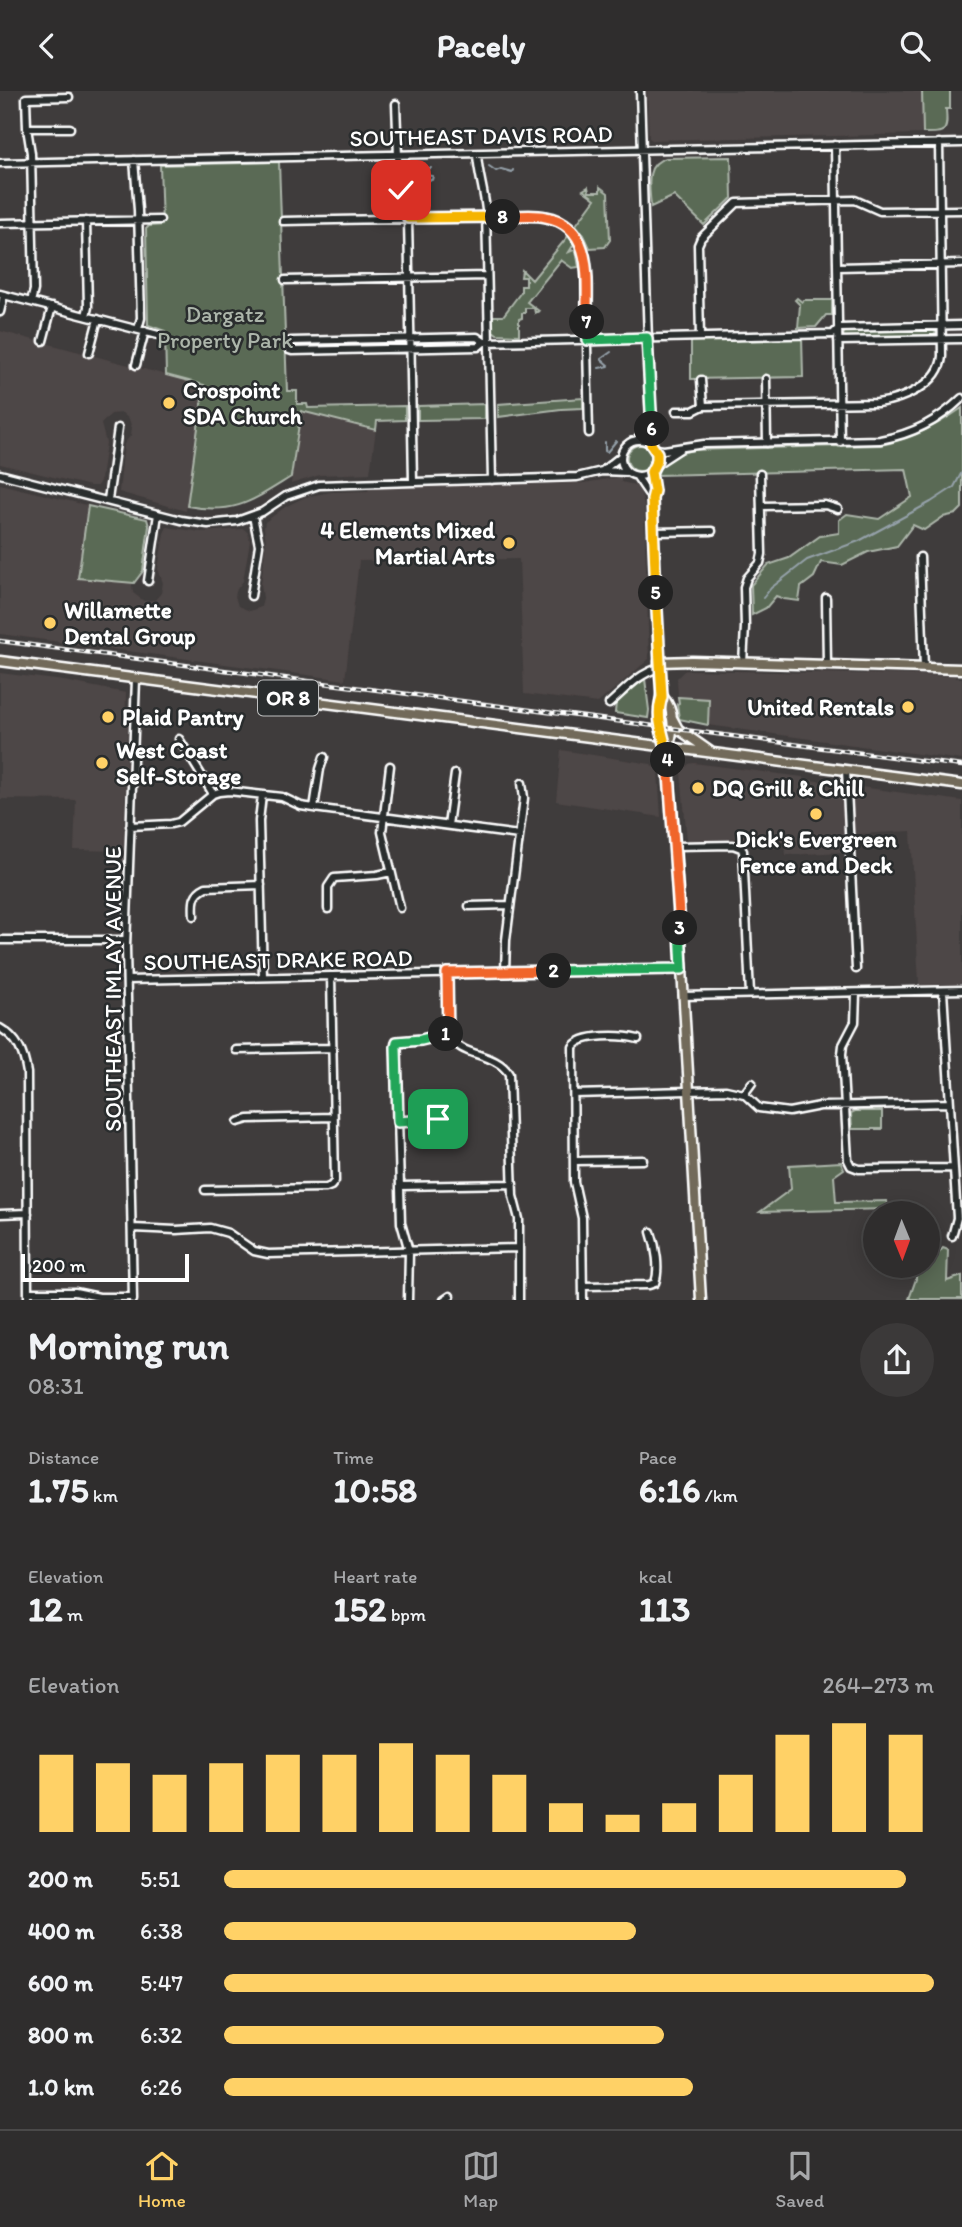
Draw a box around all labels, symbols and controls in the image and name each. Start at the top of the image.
icon: back [28,27,66,65]
text: Pacely [437,27,525,65]
icon: search [896,27,934,65]
street label: SOUTHEAST DAVIS ROAD [349,120,613,152]
pin [371,160,431,220]
icon: check [382,171,420,209]
pin: 8 [486,199,520,235]
text: 8 [497,205,508,228]
park label: Dargatz Property Park [157,300,293,354]
pin: 7 [570,305,604,339]
text: 7 [582,310,591,333]
place label: Crospoint SDA Church [183,376,303,430]
marker: Crospoint SDA Church [161,395,177,411]
pin: 6 [634,411,670,447]
text: 6 [646,417,657,440]
place label: 4 Elements Mixed Martial Arts [320,516,495,570]
marker: 4 Elements Mixed Martial Arts [501,535,517,551]
pin: 5 [638,575,674,611]
text: 5 [651,581,660,604]
place label: Willamette Dental Group [64,596,196,650]
marker: Willamette Dental Group [42,615,58,631]
road number: OR 8 [258,681,318,715]
place label: United Rentals [747,693,894,721]
marker: United Rentals [900,699,916,715]
place label: Plaid Pantry [122,703,243,731]
marker: Plaid Pantry [100,709,116,725]
place label: West Coast Self-Storage [116,736,241,790]
pin: 4 [650,743,686,777]
text: 4 [662,748,673,771]
marker: West Coast Self-Storage [94,755,110,771]
place label: DQ Grill & Chill [712,774,865,802]
marker: DQ Grill & Chill [690,780,706,796]
marker: Dick's Evergreen Fence and Deck [808,806,824,822]
place label: Dick's Evergreen Fence and Deck [735,825,897,879]
street label: SOUTHEAST IMLAY AVENUE [99,846,127,1132]
pin: 3 [662,911,698,945]
text: 3 [674,916,685,939]
street label: SOUTHEAST DRAKE ROAD [143,944,413,976]
pin: 2 [536,953,572,989]
text: 2 [549,959,559,982]
pin: 1 [428,1017,464,1051]
text: 1 [441,1022,450,1045]
pin [408,1089,468,1149]
icon: arrive [419,1100,457,1138]
north arrow [863,1201,940,1277]
map controls [863,1201,940,1278]
scale bar [21,1251,189,1282]
text: 200 m [32,1254,86,1277]
text: Morning run [28,1323,229,1369]
button: share [860,1323,934,1397]
text: 08:31 [28,1372,84,1400]
text: Distance [28,1446,99,1469]
text: Time [333,1446,374,1469]
text: Pace [639,1446,677,1469]
text: 1.75 [28,1469,89,1511]
text: 10:58 [333,1469,417,1511]
text: 6:16 [639,1469,701,1511]
text: km [89,1484,118,1507]
text: /km [701,1484,738,1507]
text: Elevation [28,1565,104,1588]
text: Heart rate [333,1565,417,1588]
text: kcal [639,1565,672,1588]
text: 12 [28,1588,63,1630]
text: 152 [333,1588,386,1630]
text: 113 [639,1588,690,1630]
text: m [63,1603,83,1626]
text: bpm [386,1603,426,1626]
text: Elevation [28,1671,119,1699]
text: 264–273 m [823,1671,934,1699]
text: 200 m [28,1865,93,1893]
text: 5:51 [140,1865,180,1893]
text: 400 m [28,1917,95,1945]
text: 6:38 [140,1917,183,1945]
text: 600 m [28,1969,93,1997]
text: 5:47 [140,1969,183,1997]
text: 800 m [28,2021,93,2049]
text: 6:32 [140,2021,182,2049]
text: 1.0 km [28,2073,94,2101]
text: 6:26 [140,2073,182,2101]
tab: Home [138,2147,186,2212]
tab: Map [462,2147,500,2212]
tab: Saved [776,2147,824,2212]

